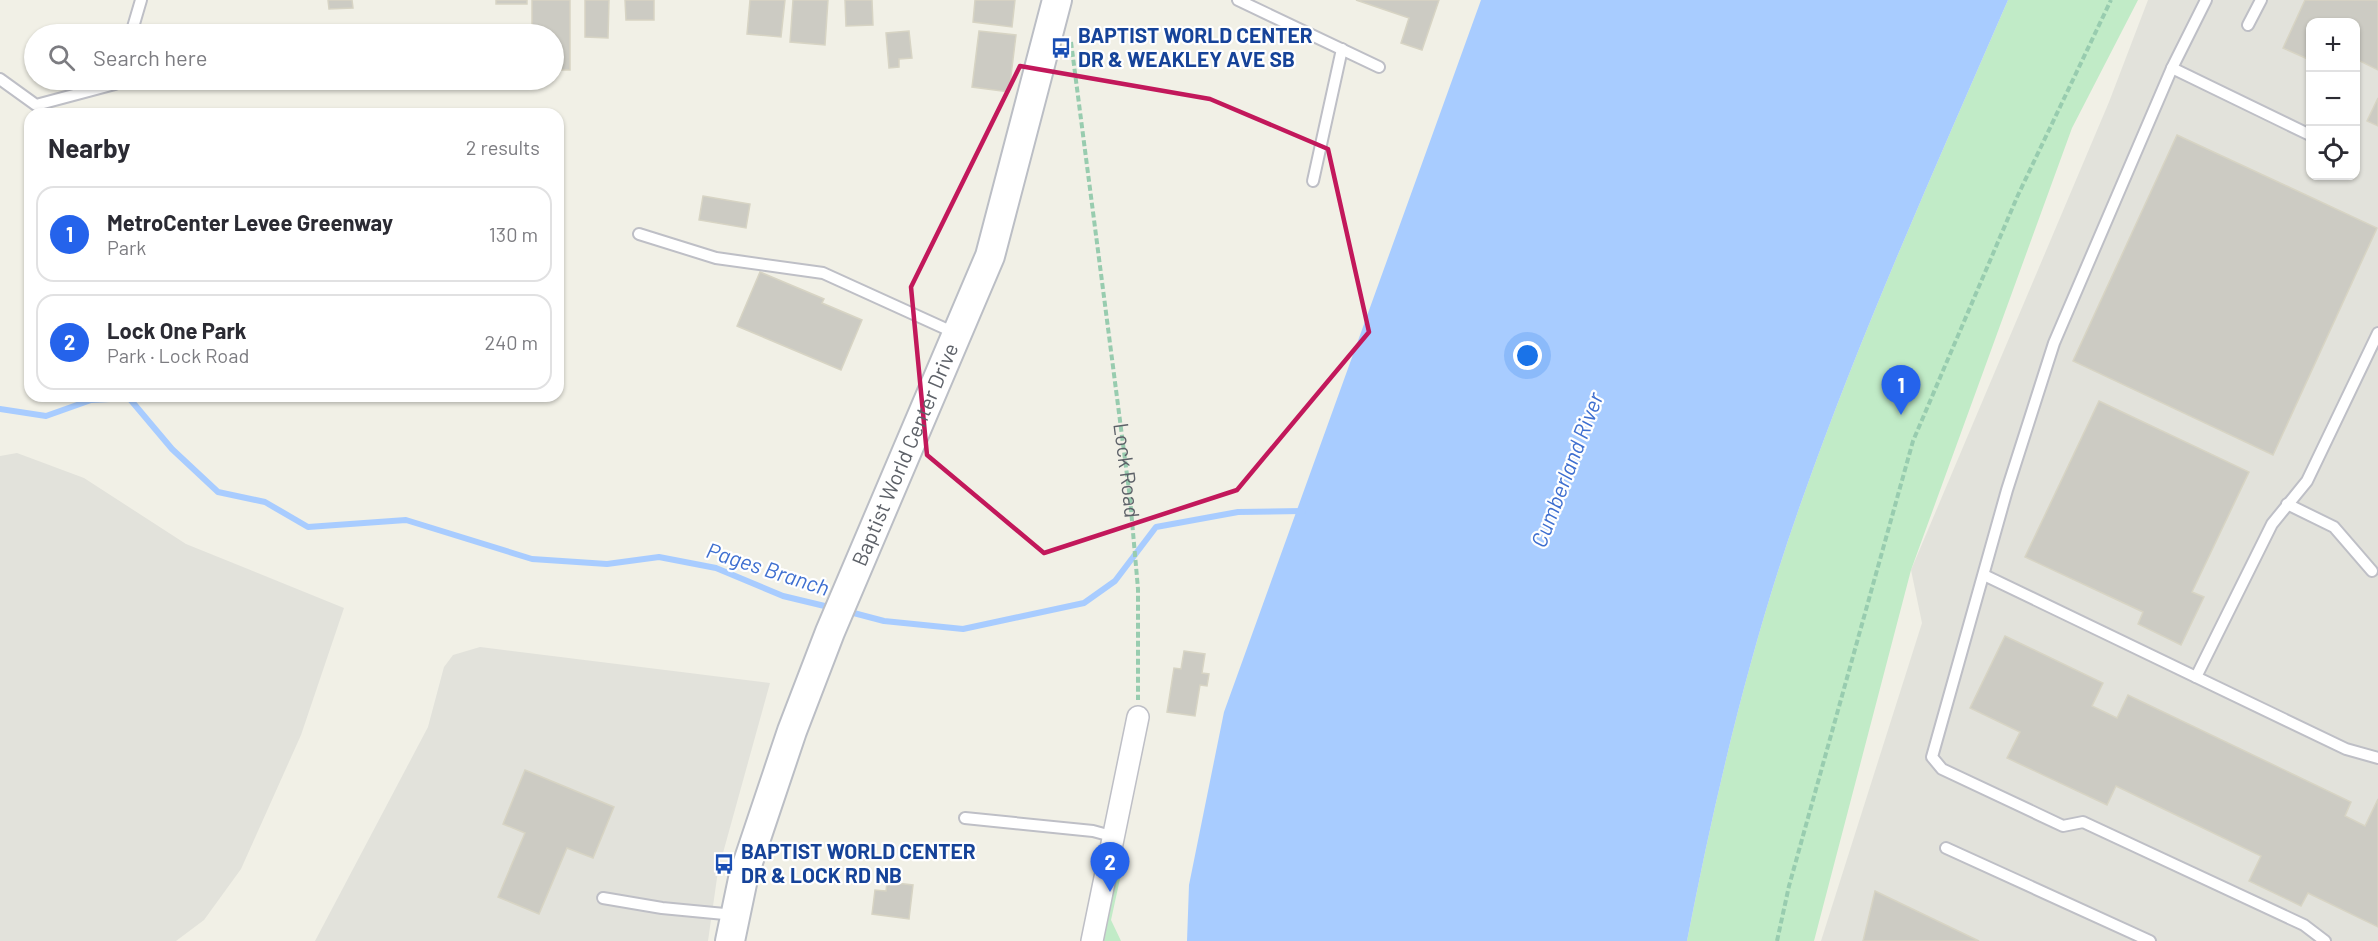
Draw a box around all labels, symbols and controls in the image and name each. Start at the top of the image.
map controls [2306,18,2360,180]
button: + [2306,18,2360,72]
place label: BAPTIST WORLD CENTER DR & WEAKLEY AVE SB [1078,22,1313,71]
search box [24,24,564,90]
bus stop icon: BAPTIST WORLD CENTER DR & WEAKLEY AVE SB [1049,36,1073,60]
icon: search [45,41,78,74]
text: Search here [93,44,207,70]
button: − [2306,72,2360,126]
button: locate [2306,126,2360,180]
text: Nearby [48,132,130,163]
text: 2 results [466,135,540,159]
text: MetroCenter Levee Greenway [107,209,393,235]
text: 1 [66,222,73,246]
text: 130 m [489,222,538,246]
text: Park [107,235,146,259]
text: Lock One Park [107,317,247,343]
text: 2 [64,330,75,354]
text: 240 m [484,330,538,354]
street label: Baptist World Center Drive [846,339,963,569]
your location [1513,341,1542,370]
text: Park · Lock Road [107,343,249,367]
pin: 1 [1882,366,1920,415]
water label: Cumberland River [1525,387,1608,551]
street label: Lock Road [1109,421,1146,519]
water label: Pages Branch [704,536,833,600]
place label: BAPTIST WORLD CENTER DR & LOCK RD NB [741,838,976,887]
pin: 2 [1090,842,1130,892]
bus stop icon: BAPTIST WORLD CENTER DR & LOCK RD NB [712,852,736,876]

